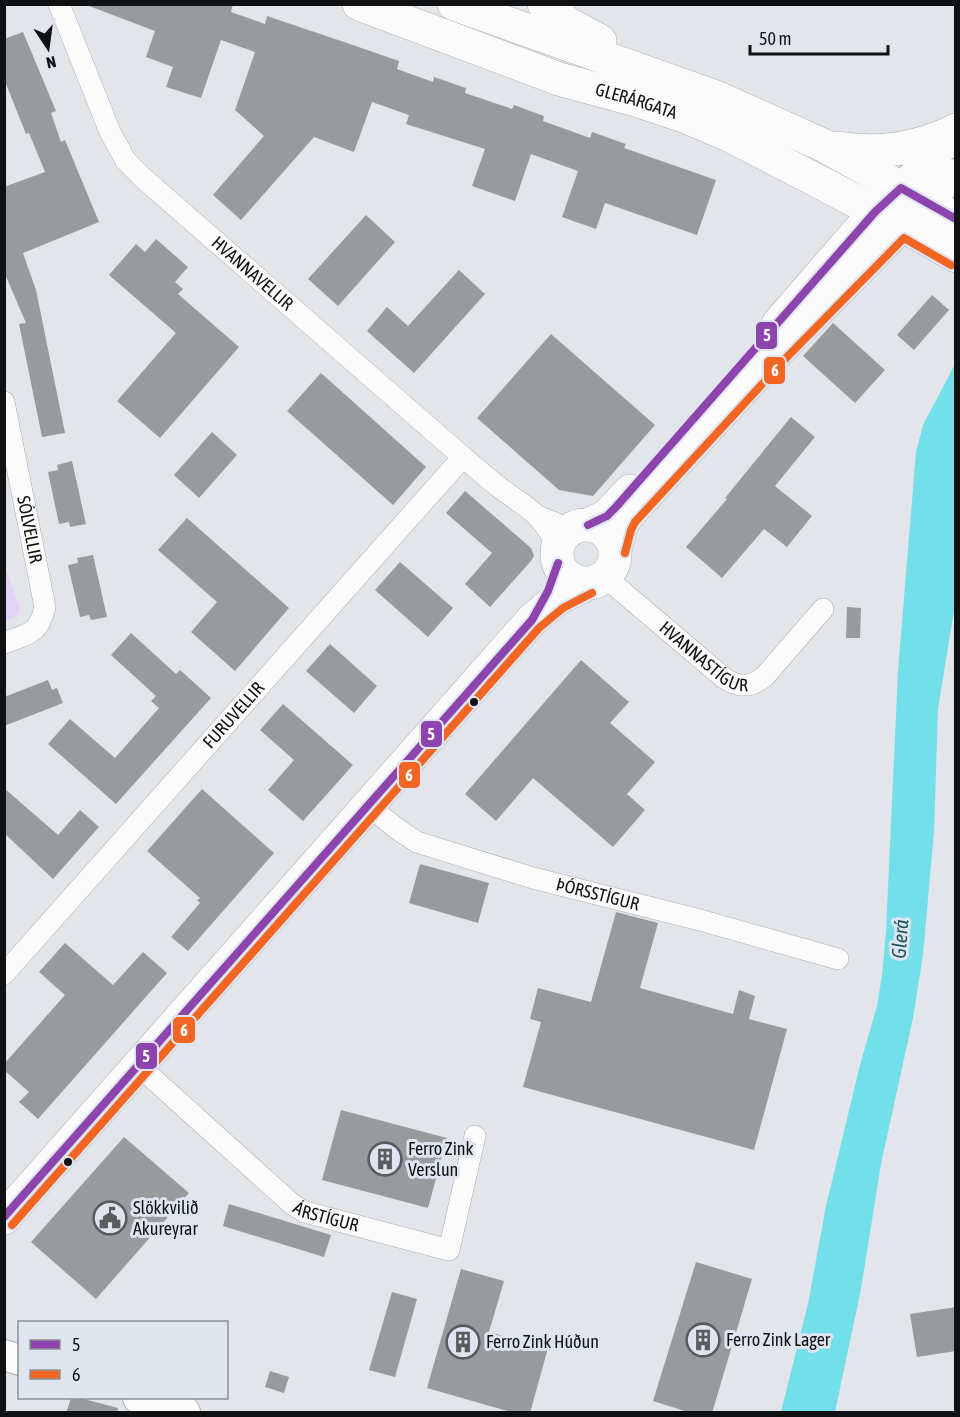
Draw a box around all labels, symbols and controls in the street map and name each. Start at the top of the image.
north arrow [18,18,78,78]
scale bar [750,18,888,56]
text: 50 m [759,28,791,49]
text: N [45,53,58,72]
street label: GLERÁRGATA [593,78,680,123]
street label: HVANNAVELLIR [208,232,298,314]
line badge: 5 [755,321,778,350]
text: 5 [763,326,771,344]
line badge: 6 [763,356,786,385]
text: 6 [771,361,779,379]
street label: SÓLVELLIR [13,494,47,565]
street label: HVANNASTÍGUR [655,617,748,695]
street label: FURUVELLIR [198,677,268,752]
unlabelled marker [468,696,480,708]
line badge: 5 [420,720,443,748]
text: 5 [427,725,435,743]
line badge: 6 [398,761,421,789]
text: 6 [405,766,413,784]
street label: ÞÓRSSTÍGUR [554,873,642,914]
water label: Glerá [887,919,912,959]
line badge: 6 [172,1016,196,1044]
text: 6 [180,1021,188,1039]
line badge: 5 [135,1042,158,1070]
text: 5 [142,1047,150,1065]
place label: Ferro Zink Verslun [408,1138,474,1180]
building icon: Ferro Zink Verslun [367,1141,403,1177]
unlabelled marker [62,1156,74,1168]
place label: Slökkvilið Akureyrar [133,1197,198,1239]
street label: ÁRSTÍGUR [290,1197,361,1236]
public building icon: Slökkvilið Akureyrar [92,1200,128,1236]
legend [18,1321,228,1399]
building icon: Ferro Zink Lager [685,1322,721,1358]
building icon: Ferro Zink Húðun [445,1324,481,1360]
place label: Ferro Zink Lager [726,1329,831,1350]
place label: Ferro Zink Húðun [486,1331,599,1352]
text: 5 [72,1334,80,1355]
text: 6 [72,1364,80,1385]

